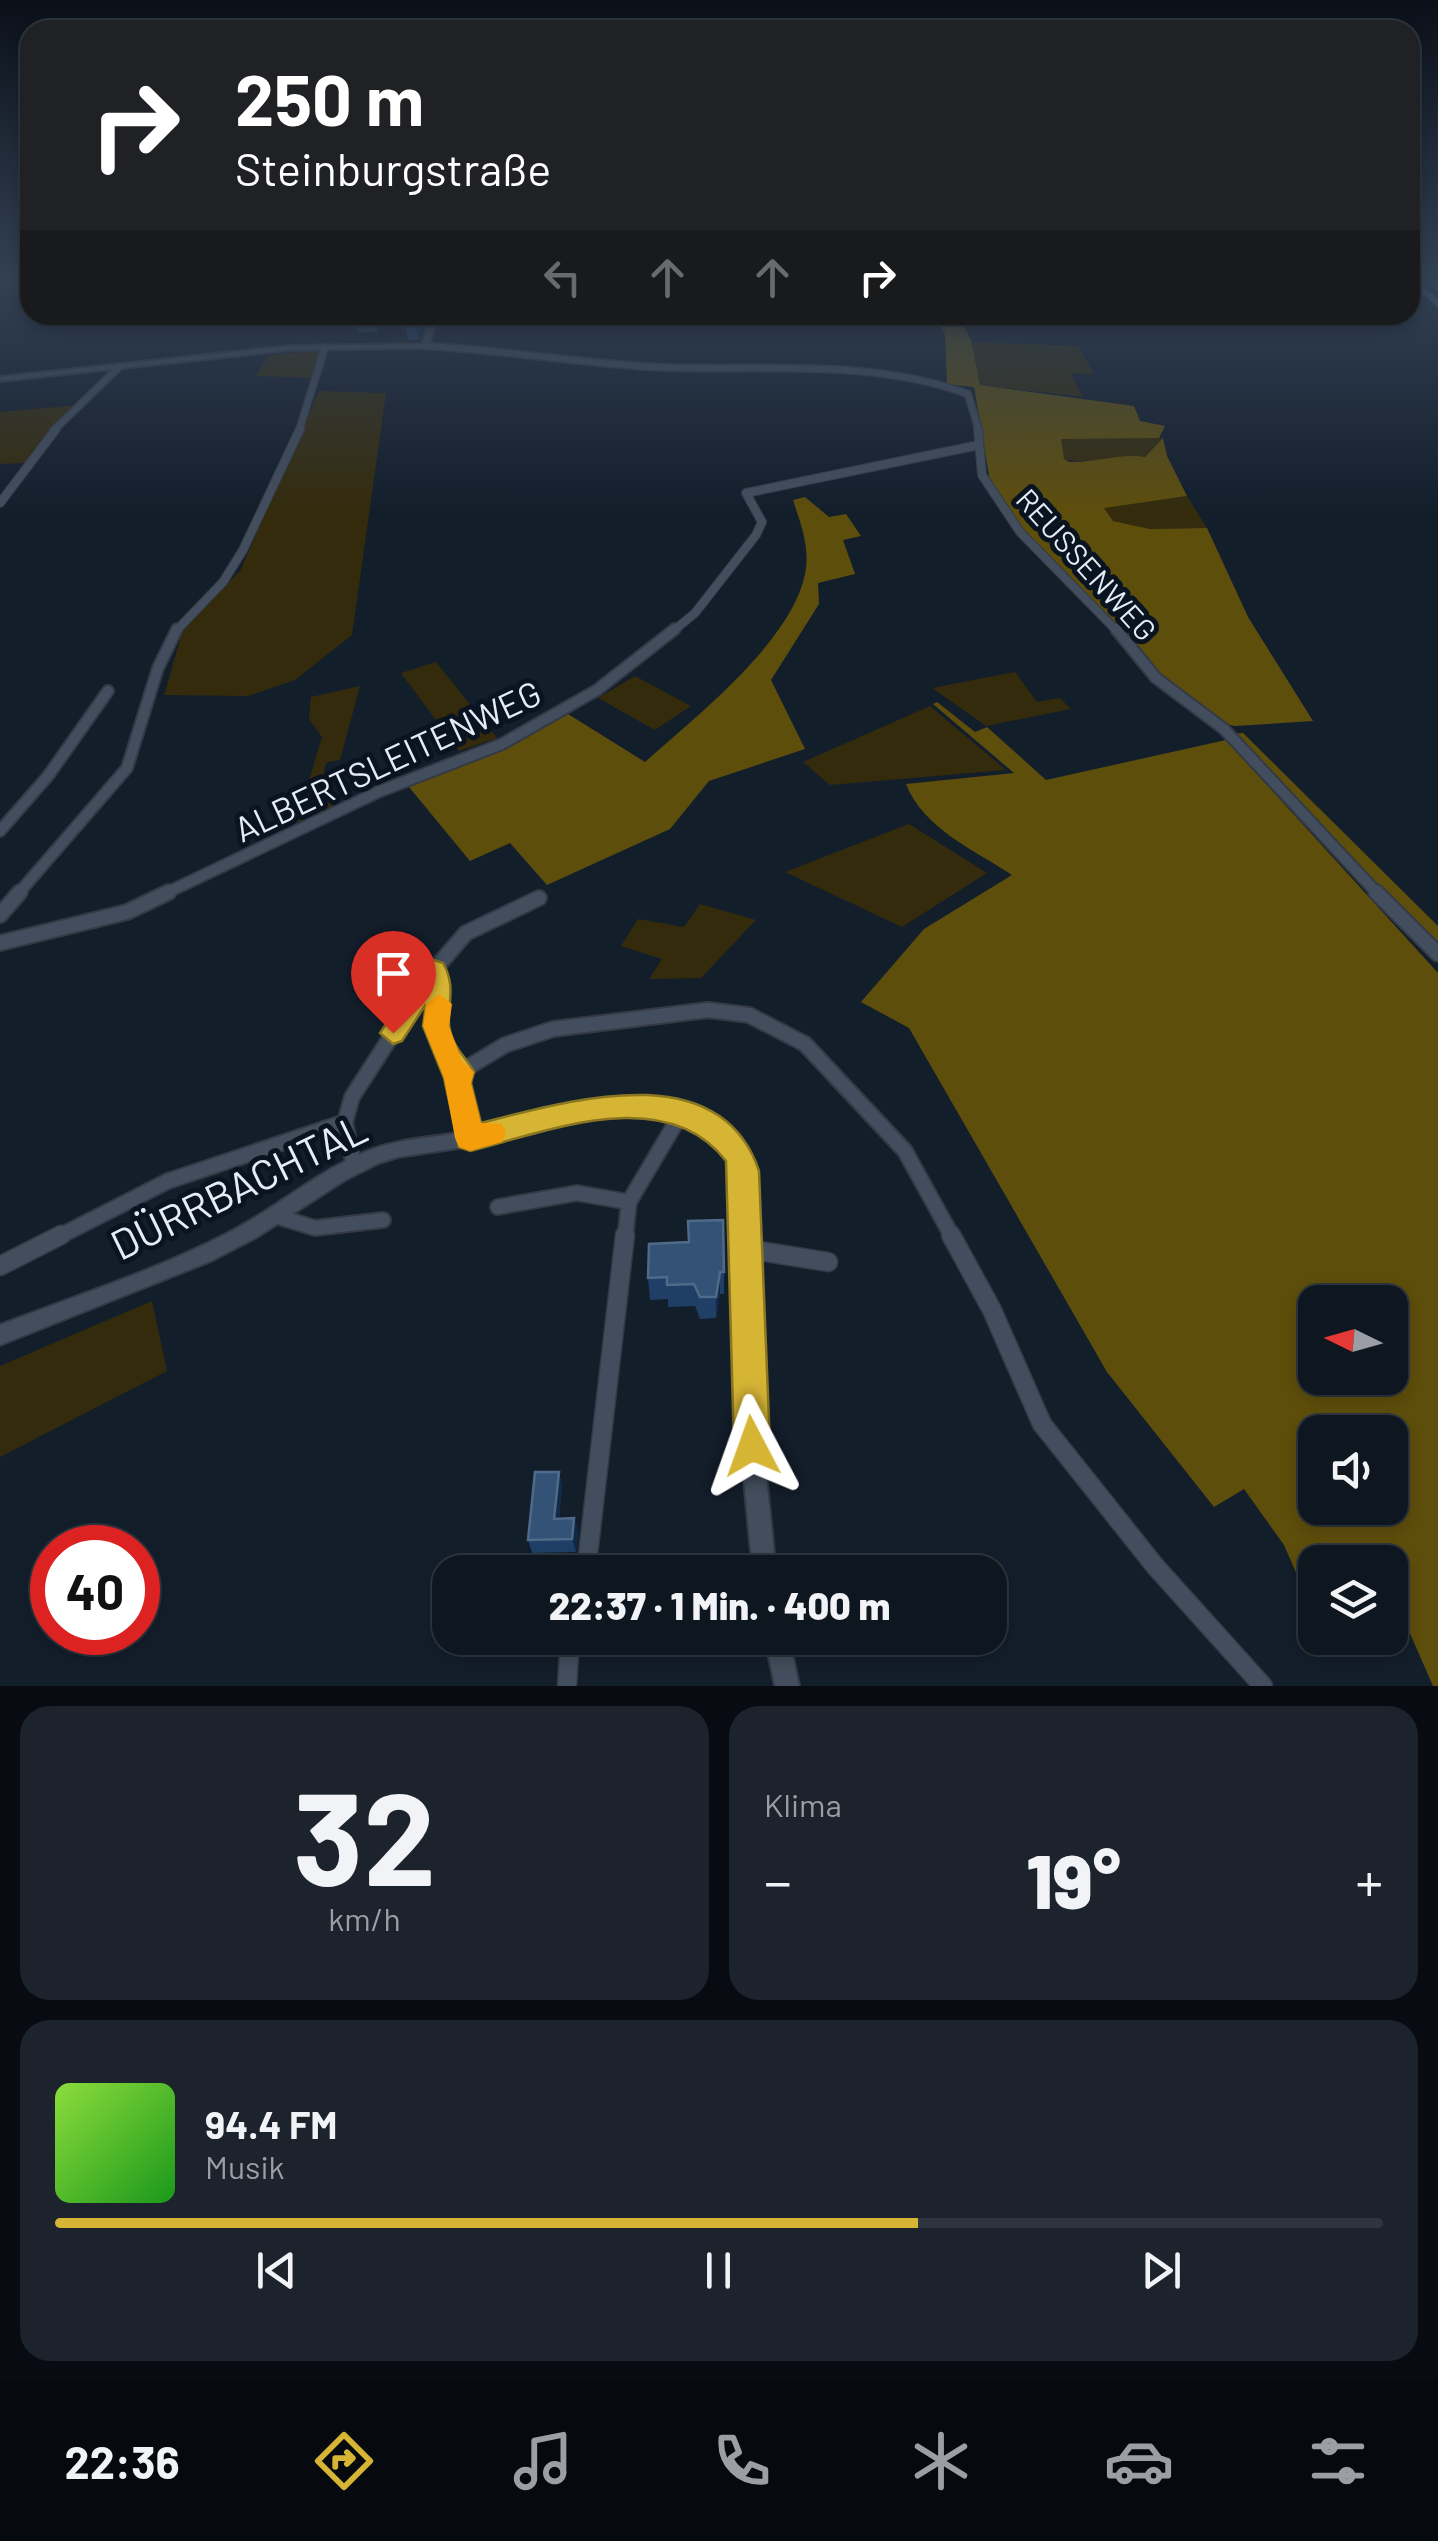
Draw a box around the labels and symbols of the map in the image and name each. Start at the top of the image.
street label: REUSSENWEG [1009,481,1165,647]
street label: ALBERTSLEITENWEG [227,670,547,850]
pin [351,931,436,1034]
street label: DÜRRBACHTAL [102,1101,374,1269]
north arrow [1298,1285,1408,1395]
position arrow [700,1394,804,1498]
speed limit sign: 40 [30,1525,160,1655]

